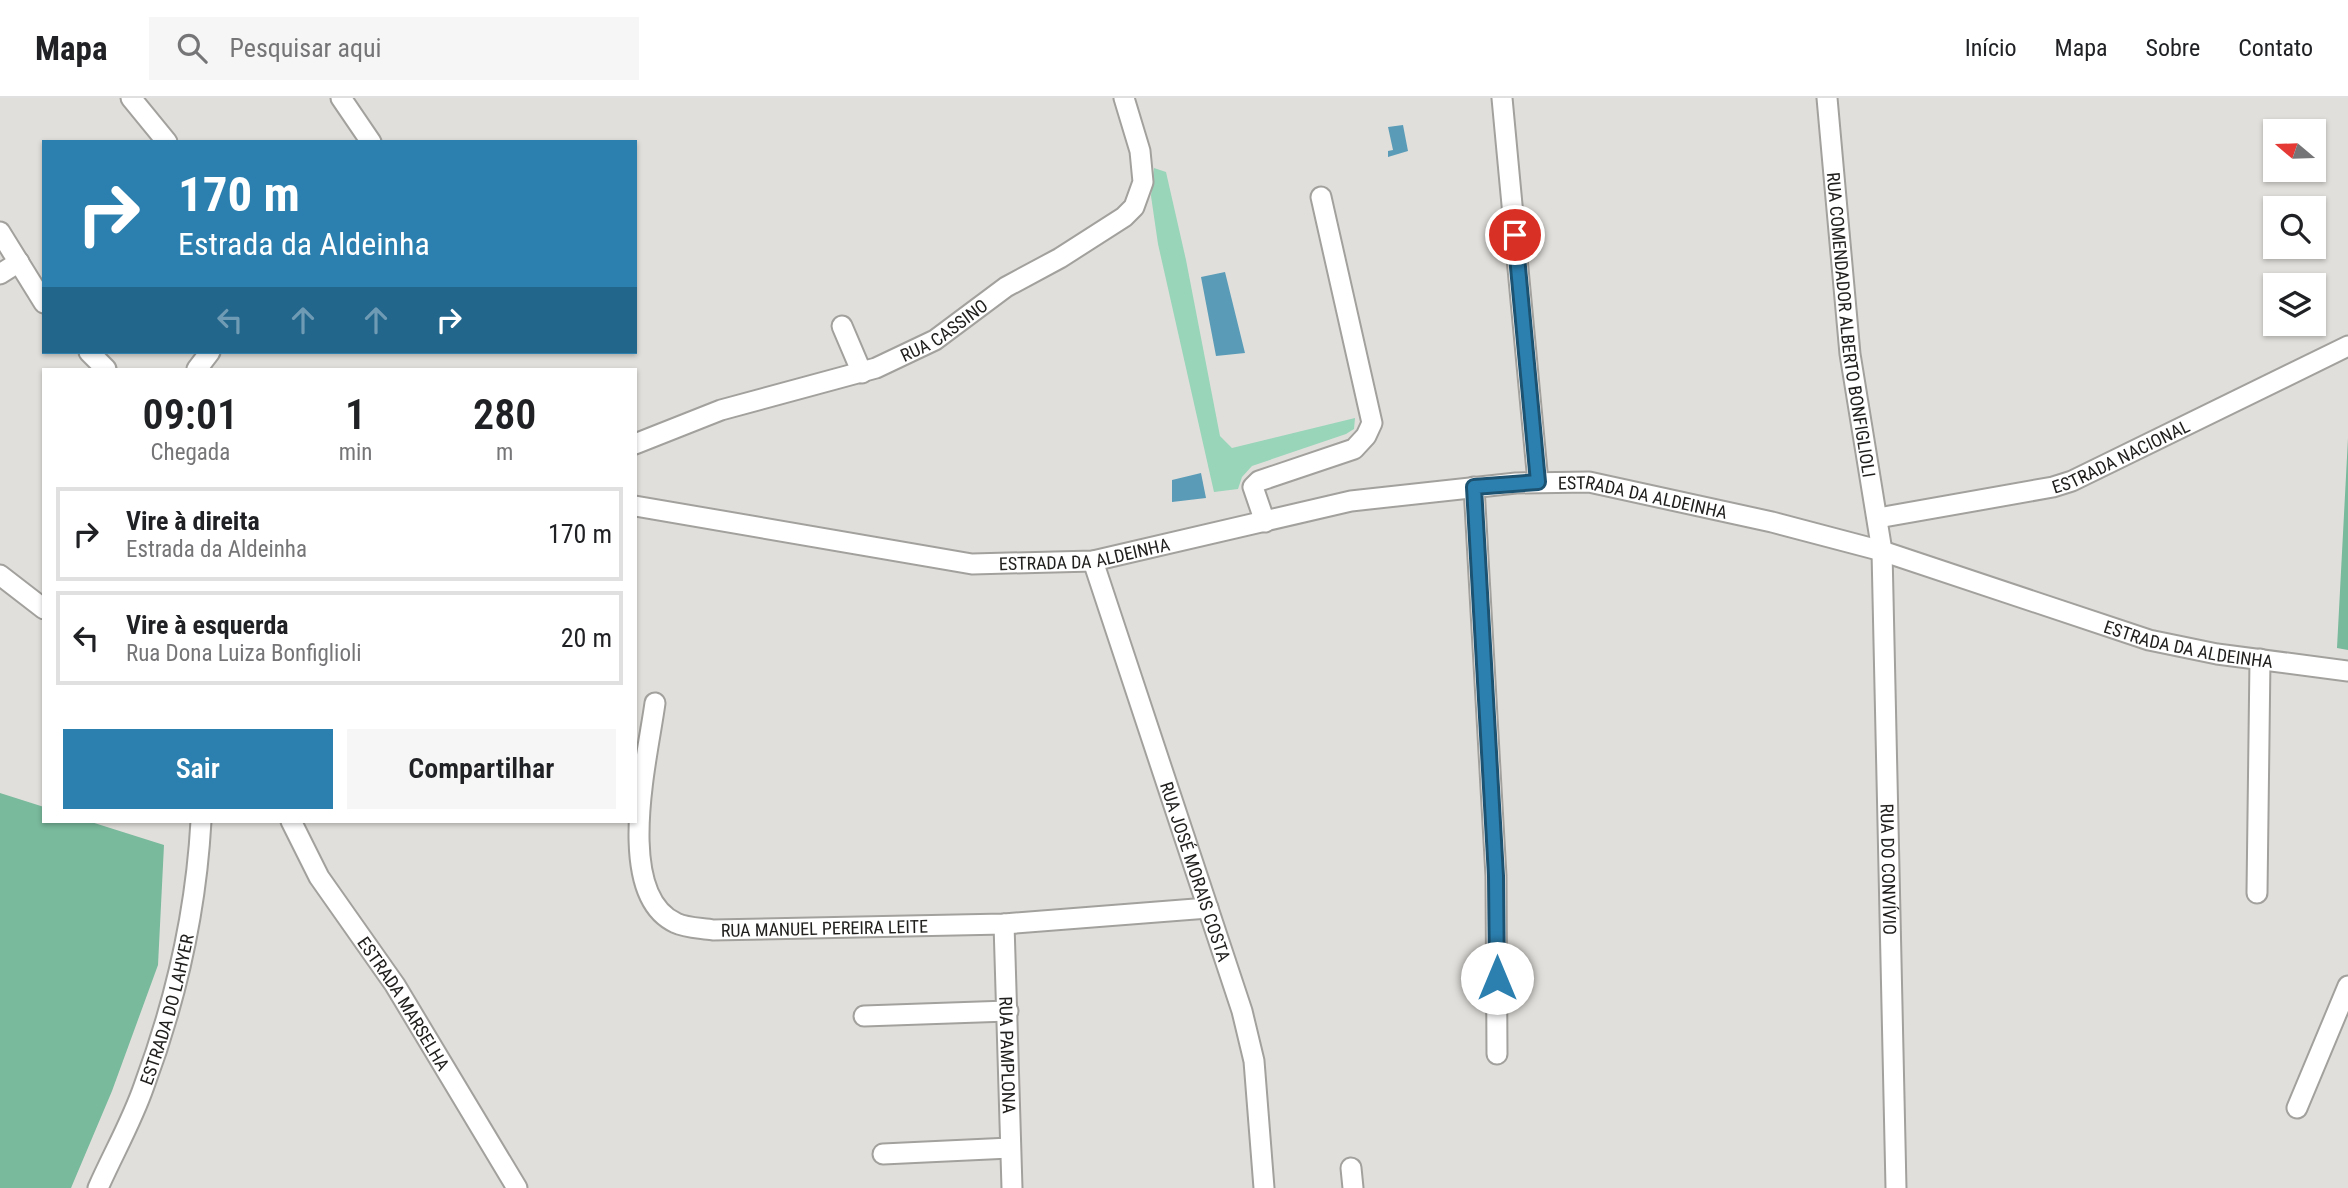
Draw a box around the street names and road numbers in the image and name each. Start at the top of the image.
street label: RUA COMENDADOR ALBERTO BONFIGLIOLI [1823,171,1880,479]
street label: RUA CASSINO [897,294,991,365]
street label: ESTRADA NACIONAL [2049,415,2193,497]
street label: ESTRADA DA ALDEINHA [1558,471,1730,523]
street label: ESTRADA DA ALDEINHA [999,533,1172,574]
street label: ESTRADA DA ALDEINHA [2101,615,2275,672]
street label: RUA JOSÉ MORAIS COSTA [1156,779,1235,964]
street label: RUA DO CONVÍVIO [1877,803,1901,935]
street label: RUA MANUEL PEREIRA LEITE [721,915,928,940]
street label: ESTRADA DO LAHYER [135,932,197,1087]
street label: ESTRADA MARSELHA [354,932,455,1075]
street label: RUA PAMPLONA [996,996,1020,1114]

